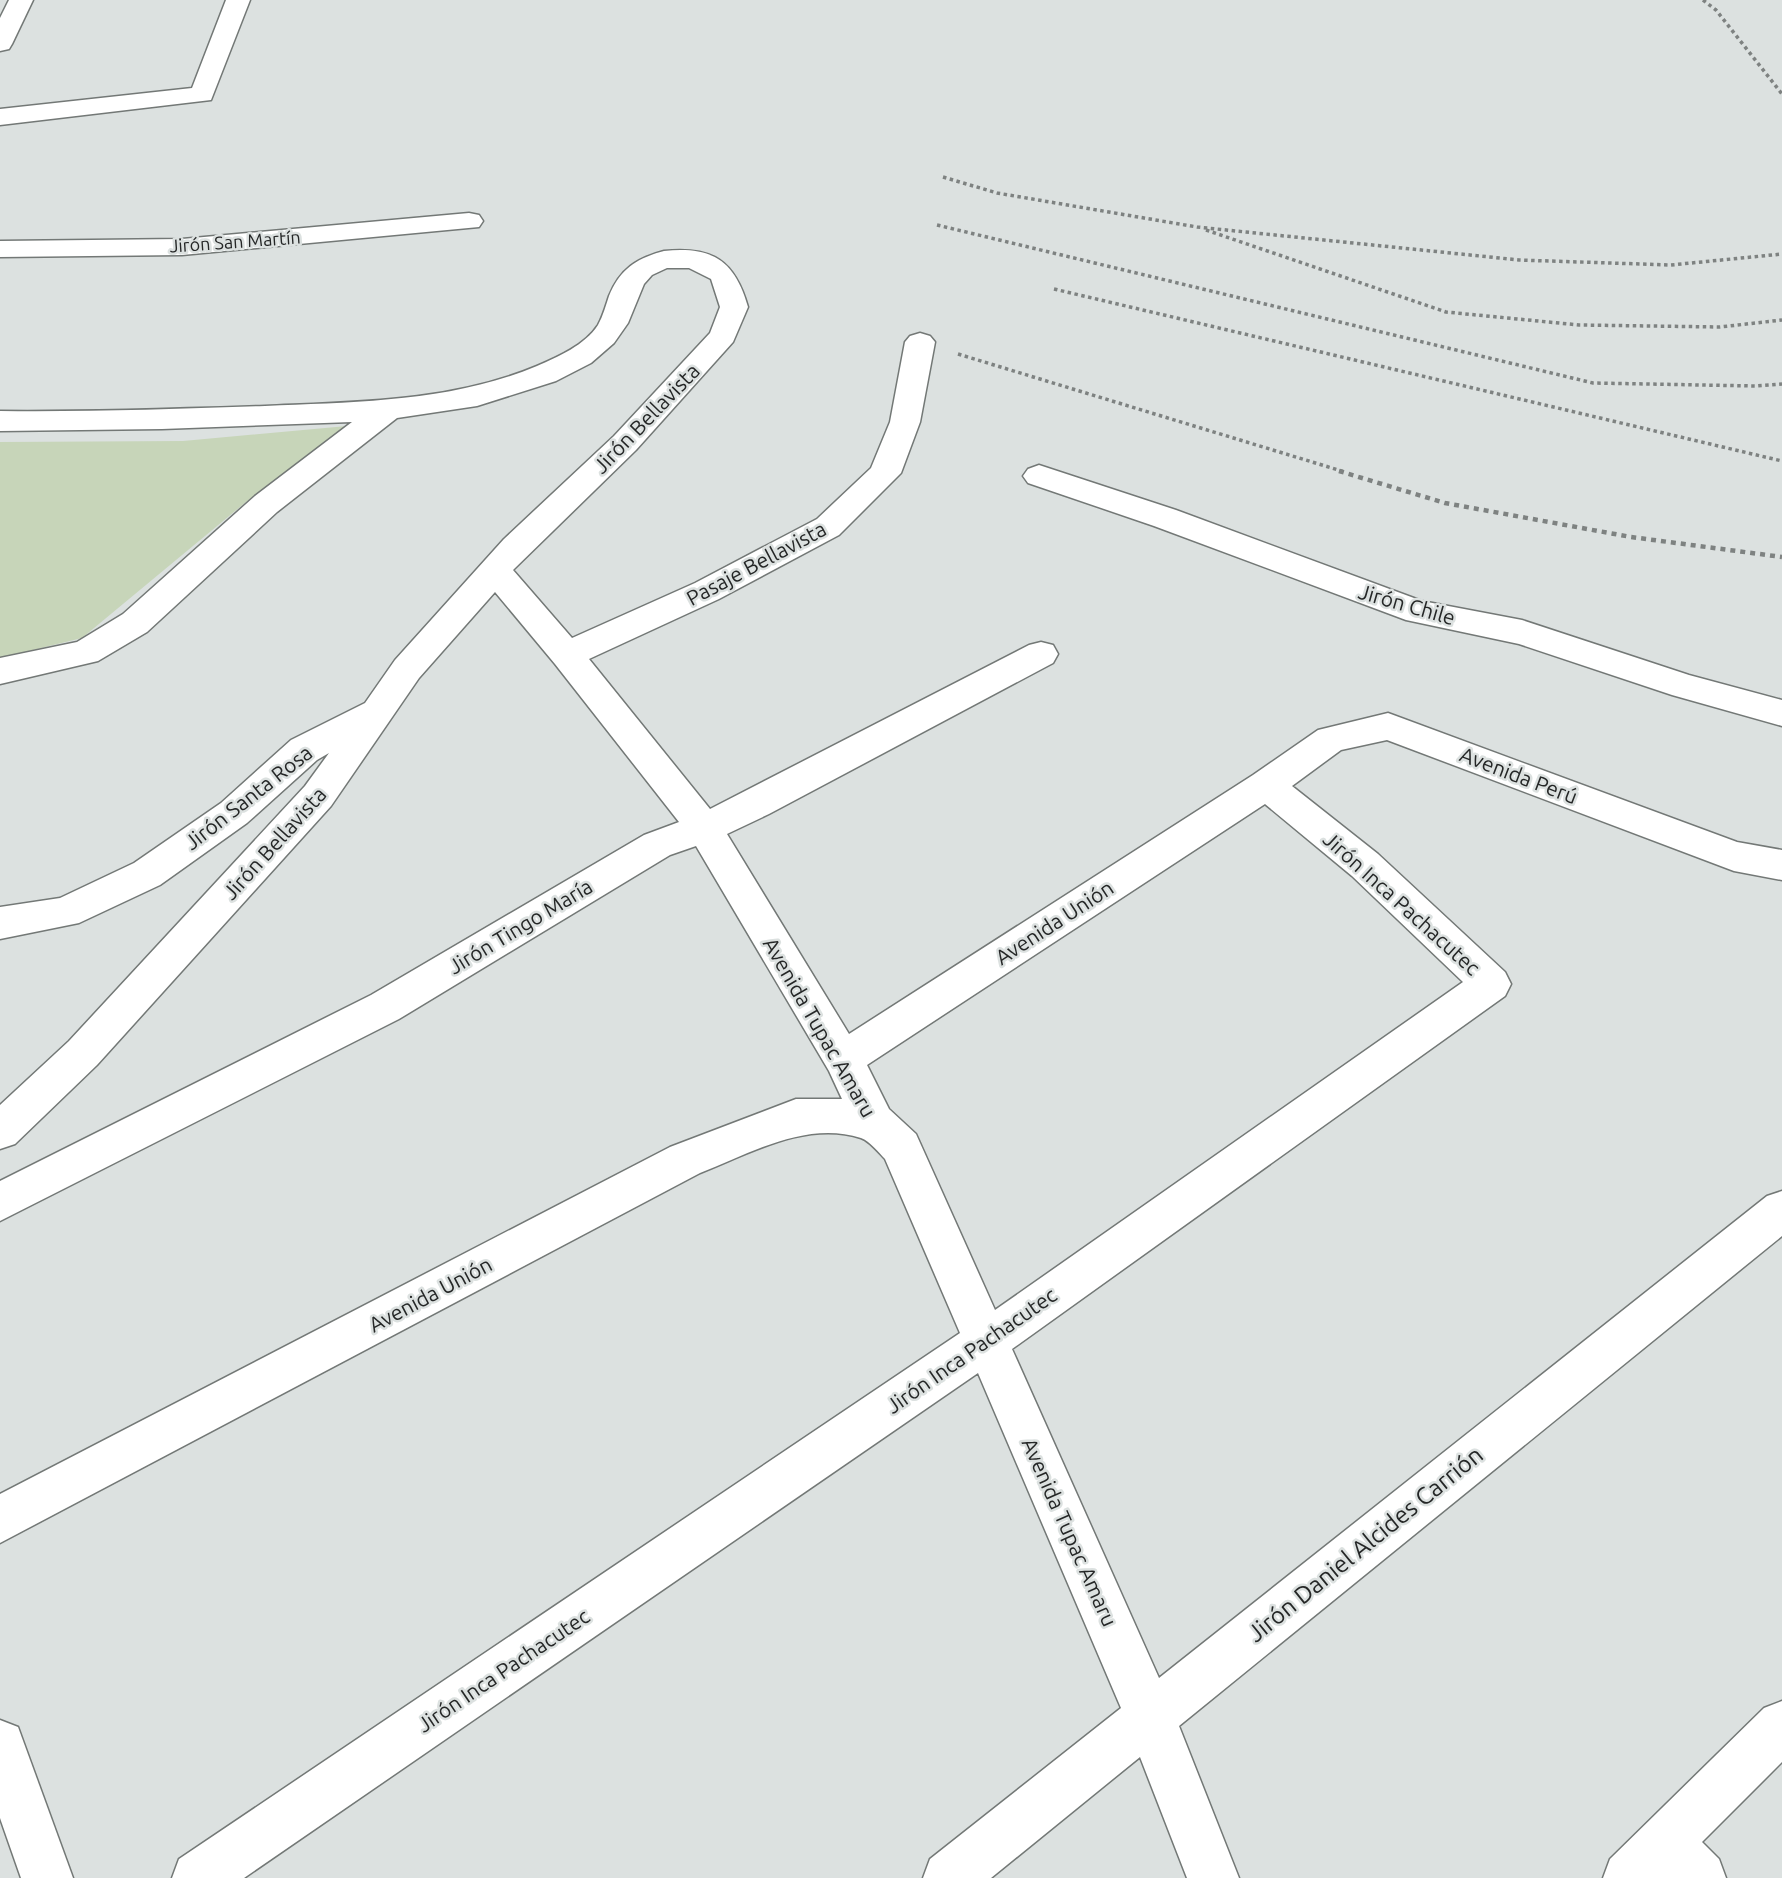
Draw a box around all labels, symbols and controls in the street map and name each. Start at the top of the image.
street label: Jirón San Martín [169,226,301,256]
street label: Jirón Bellavista [588,358,704,478]
street label: Pasaje Bellavista [682,516,830,610]
street label: Jirón Chile [1356,579,1458,629]
street label: Jirón Santa Rosa [179,740,317,854]
street label: Avenida Perú [1457,742,1581,808]
street label: Jirón Bellavista [217,782,331,904]
street label: Jirón Inca Pachacutec [1319,826,1485,980]
street label: Jirón Tingo María [444,874,596,978]
street label: Avenida Unión [990,875,1118,969]
street label: Avenida Tupac Amaru [759,933,881,1121]
street label: Avenida Unión [364,1252,496,1336]
street label: Jirón Inca Pachacutec [881,1282,1061,1418]
street label: Avenida Tupac Amaru [1018,1434,1122,1630]
street label: Jirón Daniel Alcides Carrión [1242,1441,1488,1647]
street label: Jirón Inca Pachacutec [412,1603,594,1736]

